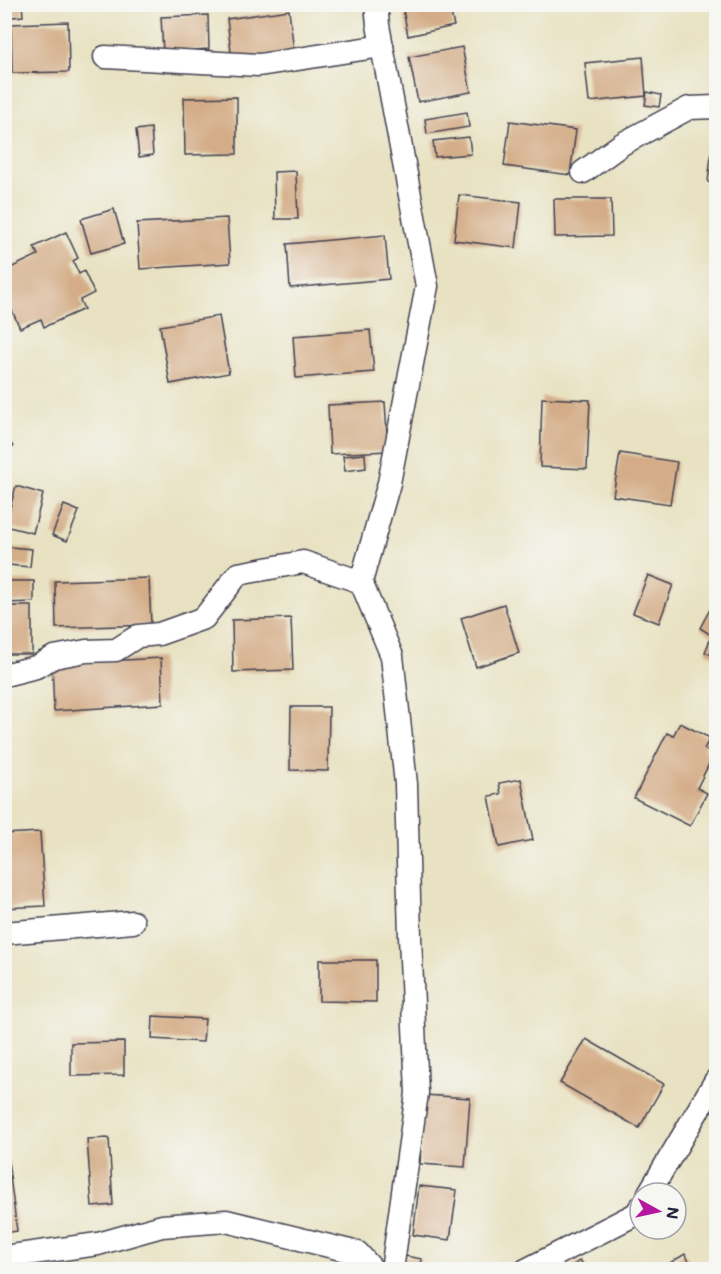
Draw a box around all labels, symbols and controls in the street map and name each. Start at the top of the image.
north arrow [628,1181,688,1241]
text: N [662,1206,685,1221]

